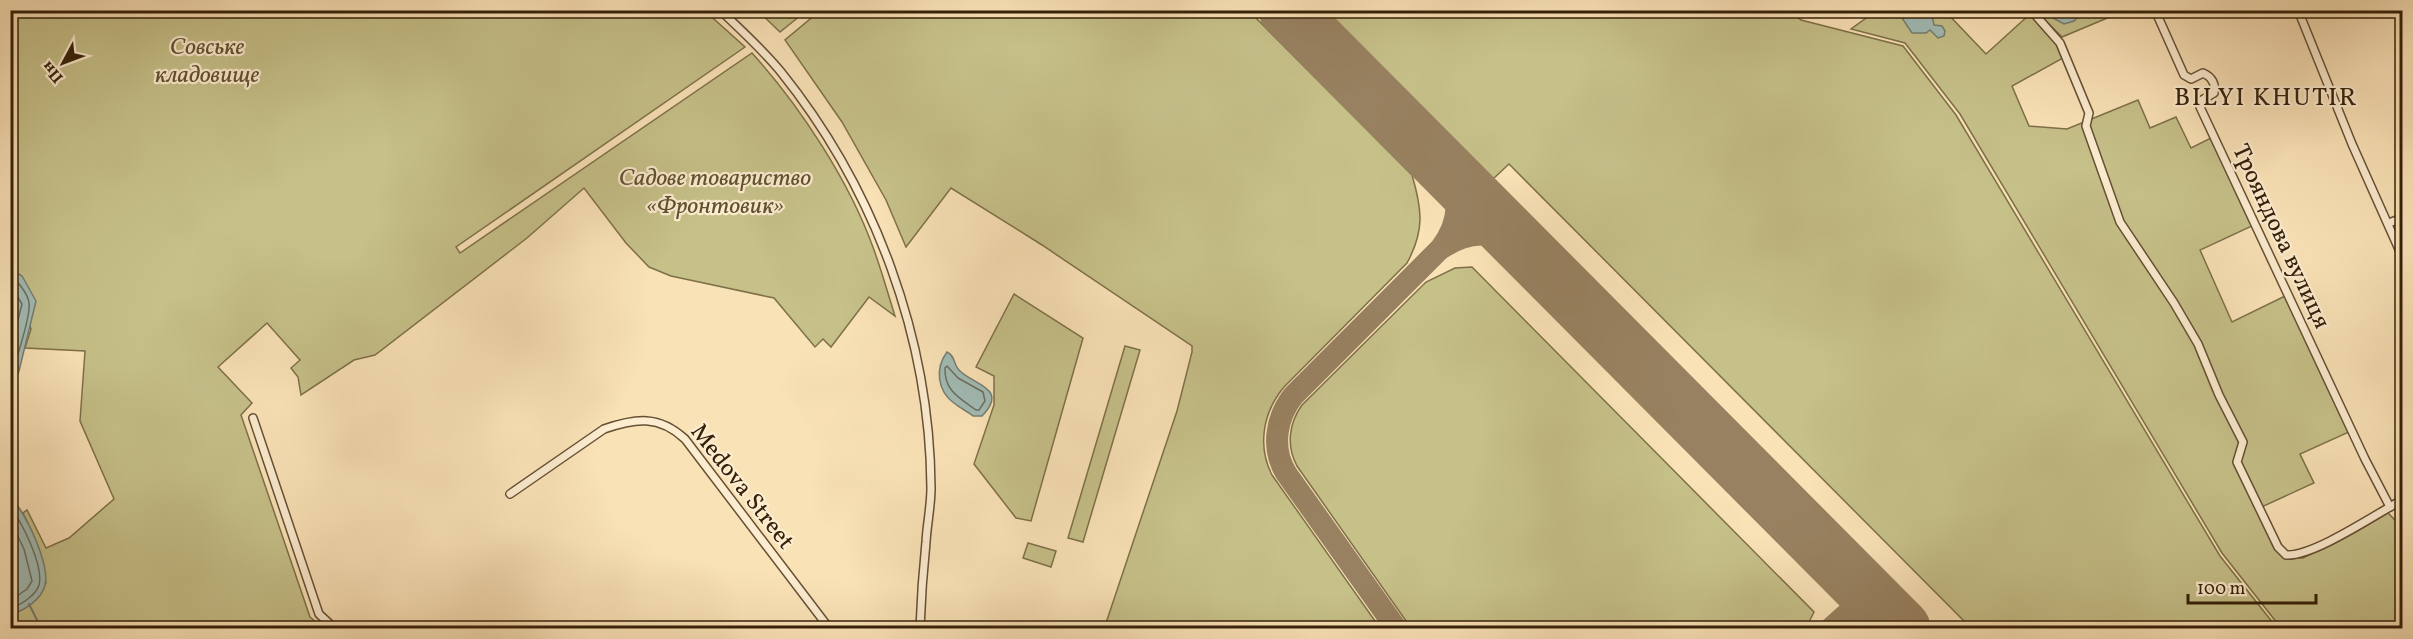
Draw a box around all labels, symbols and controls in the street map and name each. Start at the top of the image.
park label: Совське кладовище [155,31,260,93]
north arrow [33,33,93,93]
text: Пн [37,56,69,87]
district label: BILYI KHUTIR [2174,80,2358,116]
street label: Трояндова вулиця [2222,139,2338,335]
park label: Садове товариство «Фронтовик» [619,162,811,224]
street label: Medova Street [681,417,801,557]
scale bar [2188,567,2316,605]
text: 100 m [2197,577,2246,602]

